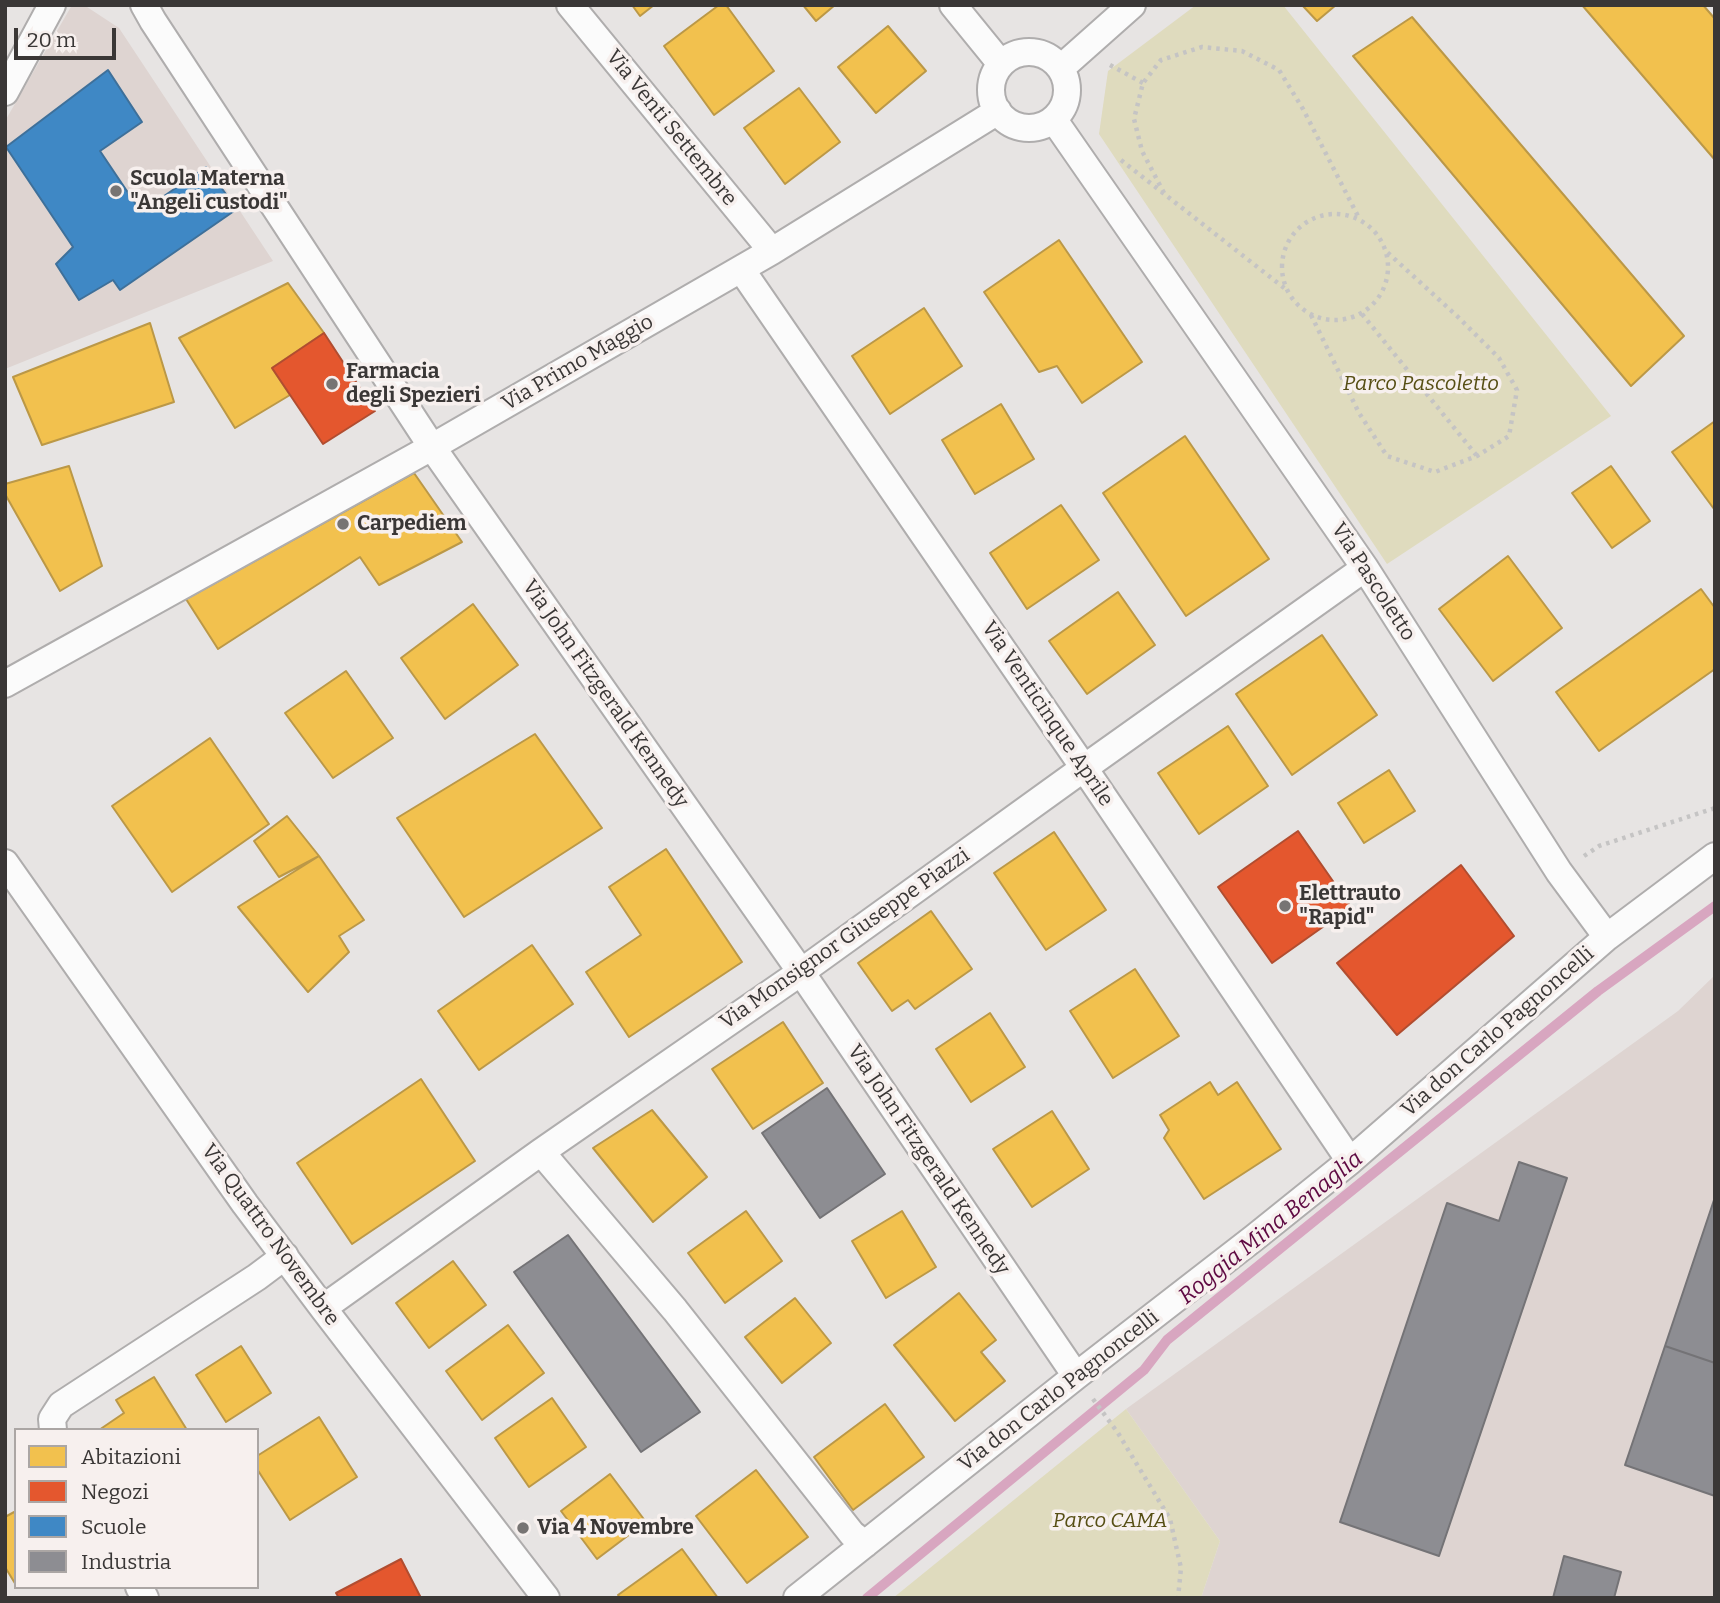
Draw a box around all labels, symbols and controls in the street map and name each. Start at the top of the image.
scale bar [18,14,119,58]
text: 20 m [27,27,76,53]
street label: Via Venti Settembre [600,45,742,211]
place label: Scuola Materna "Angeli custodi" [130,166,288,216]
marker: Scuola Materna "Angeli custodi" [108,183,124,199]
street label: Via Primo Maggio [498,309,658,417]
place label: Farmacia degli Spezieri [346,359,481,409]
park label: Parco Pascoletto [1343,371,1499,397]
marker: Farmacia degli Spezieri [324,376,340,392]
place label: Carpediem [357,511,467,537]
marker: Carpediem [335,516,351,532]
street label: Via Pascoletto [1325,518,1421,646]
street label: Via John Fitzgerald Kennedy [517,575,693,813]
street label: Via Venticinque Aprile [976,617,1118,811]
street label: Via Monsignor Giuseppe Piazzi [715,843,975,1035]
place label: Elettrauto "Rapid" [1299,881,1401,931]
marker: Elettrauto "Rapid" [1277,898,1293,914]
street label: Via don Carlo Pagnoncelli [1397,941,1599,1123]
street label: Via John Fitzgerald Kennedy [841,1040,1015,1280]
street label: Via Quattro Novembre [196,1139,344,1331]
water label: Roggia Mina Benaglia [1173,1145,1369,1311]
street label: Via don Carlo Pagnoncelli [954,1305,1164,1477]
legend [14,1428,259,1589]
text: Abitazioni [81,1444,181,1470]
text: Negozi [81,1479,149,1505]
park label: Parco CAMA [1053,1508,1167,1534]
text: Scuole [81,1514,146,1540]
place label: Via 4 Novembre [537,1515,694,1541]
marker: Via 4 Novembre [515,1520,531,1536]
text: Industria [81,1549,171,1575]

